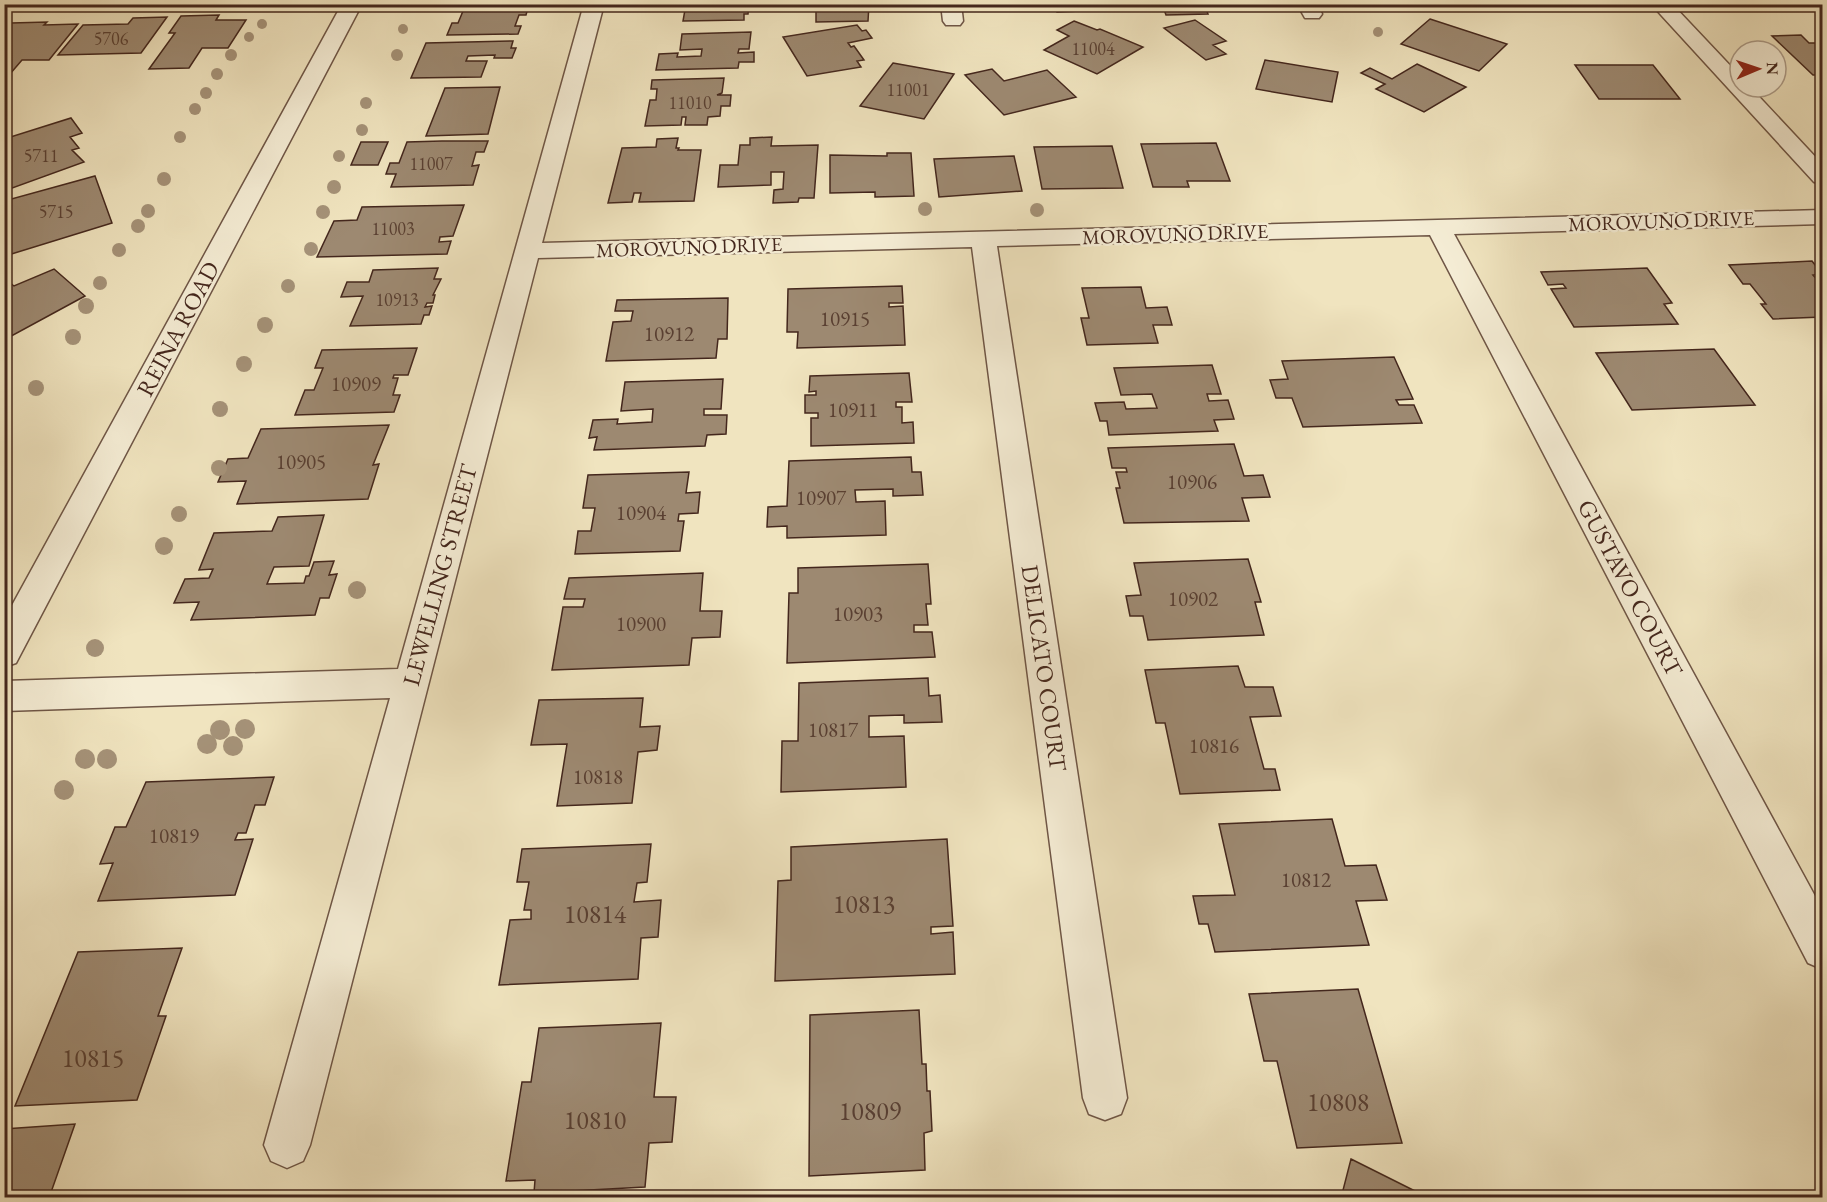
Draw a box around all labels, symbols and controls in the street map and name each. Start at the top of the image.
house number: 5706 [94,27,129,50]
house number: 11004 [1071,37,1115,60]
north arrow [1728,39,1788,99]
text: N [1762,62,1783,75]
house number: 11001 [886,78,930,101]
house number: 11010 [668,91,712,114]
house number: 5711 [24,144,58,167]
house number: 11007 [409,152,453,175]
house number: 5715 [39,200,73,223]
street label: MOROVUNO DRIVE [1567,205,1755,237]
house number: 11003 [371,217,415,240]
street label: MOROVUNO DRIVE [1081,218,1269,250]
street label: MOROVUNO DRIVE [595,231,783,263]
street label: REINA ROAD [129,256,226,402]
house number: 10913 [375,288,419,311]
house number: 10915 [820,305,870,332]
house number: 10912 [644,320,694,347]
house number: 10909 [331,370,381,397]
house number: 10911 [828,396,878,423]
house number: 10905 [276,448,326,475]
street label: LEWELLING STREET [395,460,484,689]
house number: 10906 [1167,468,1217,495]
house number: 10907 [796,484,847,511]
street label: GUSTAVO COURT [1571,494,1691,682]
house number: 10904 [616,499,667,526]
street label: DELICATO COURT [1015,563,1074,774]
house number: 10902 [1168,585,1218,612]
house number: 10903 [833,600,883,627]
house number: 10900 [616,610,666,637]
house number: 10817 [808,716,859,743]
house number: 10816 [1189,732,1239,759]
house number: 10818 [573,763,623,790]
house number: 10819 [149,822,199,849]
house number: 10812 [1281,866,1331,893]
house number: 10813 [833,887,895,921]
house number: 10814 [564,897,627,931]
house number: 10815 [62,1041,124,1075]
house number: 10808 [1307,1085,1369,1119]
house number: 10809 [839,1094,902,1128]
house number: 10810 [564,1103,626,1137]

